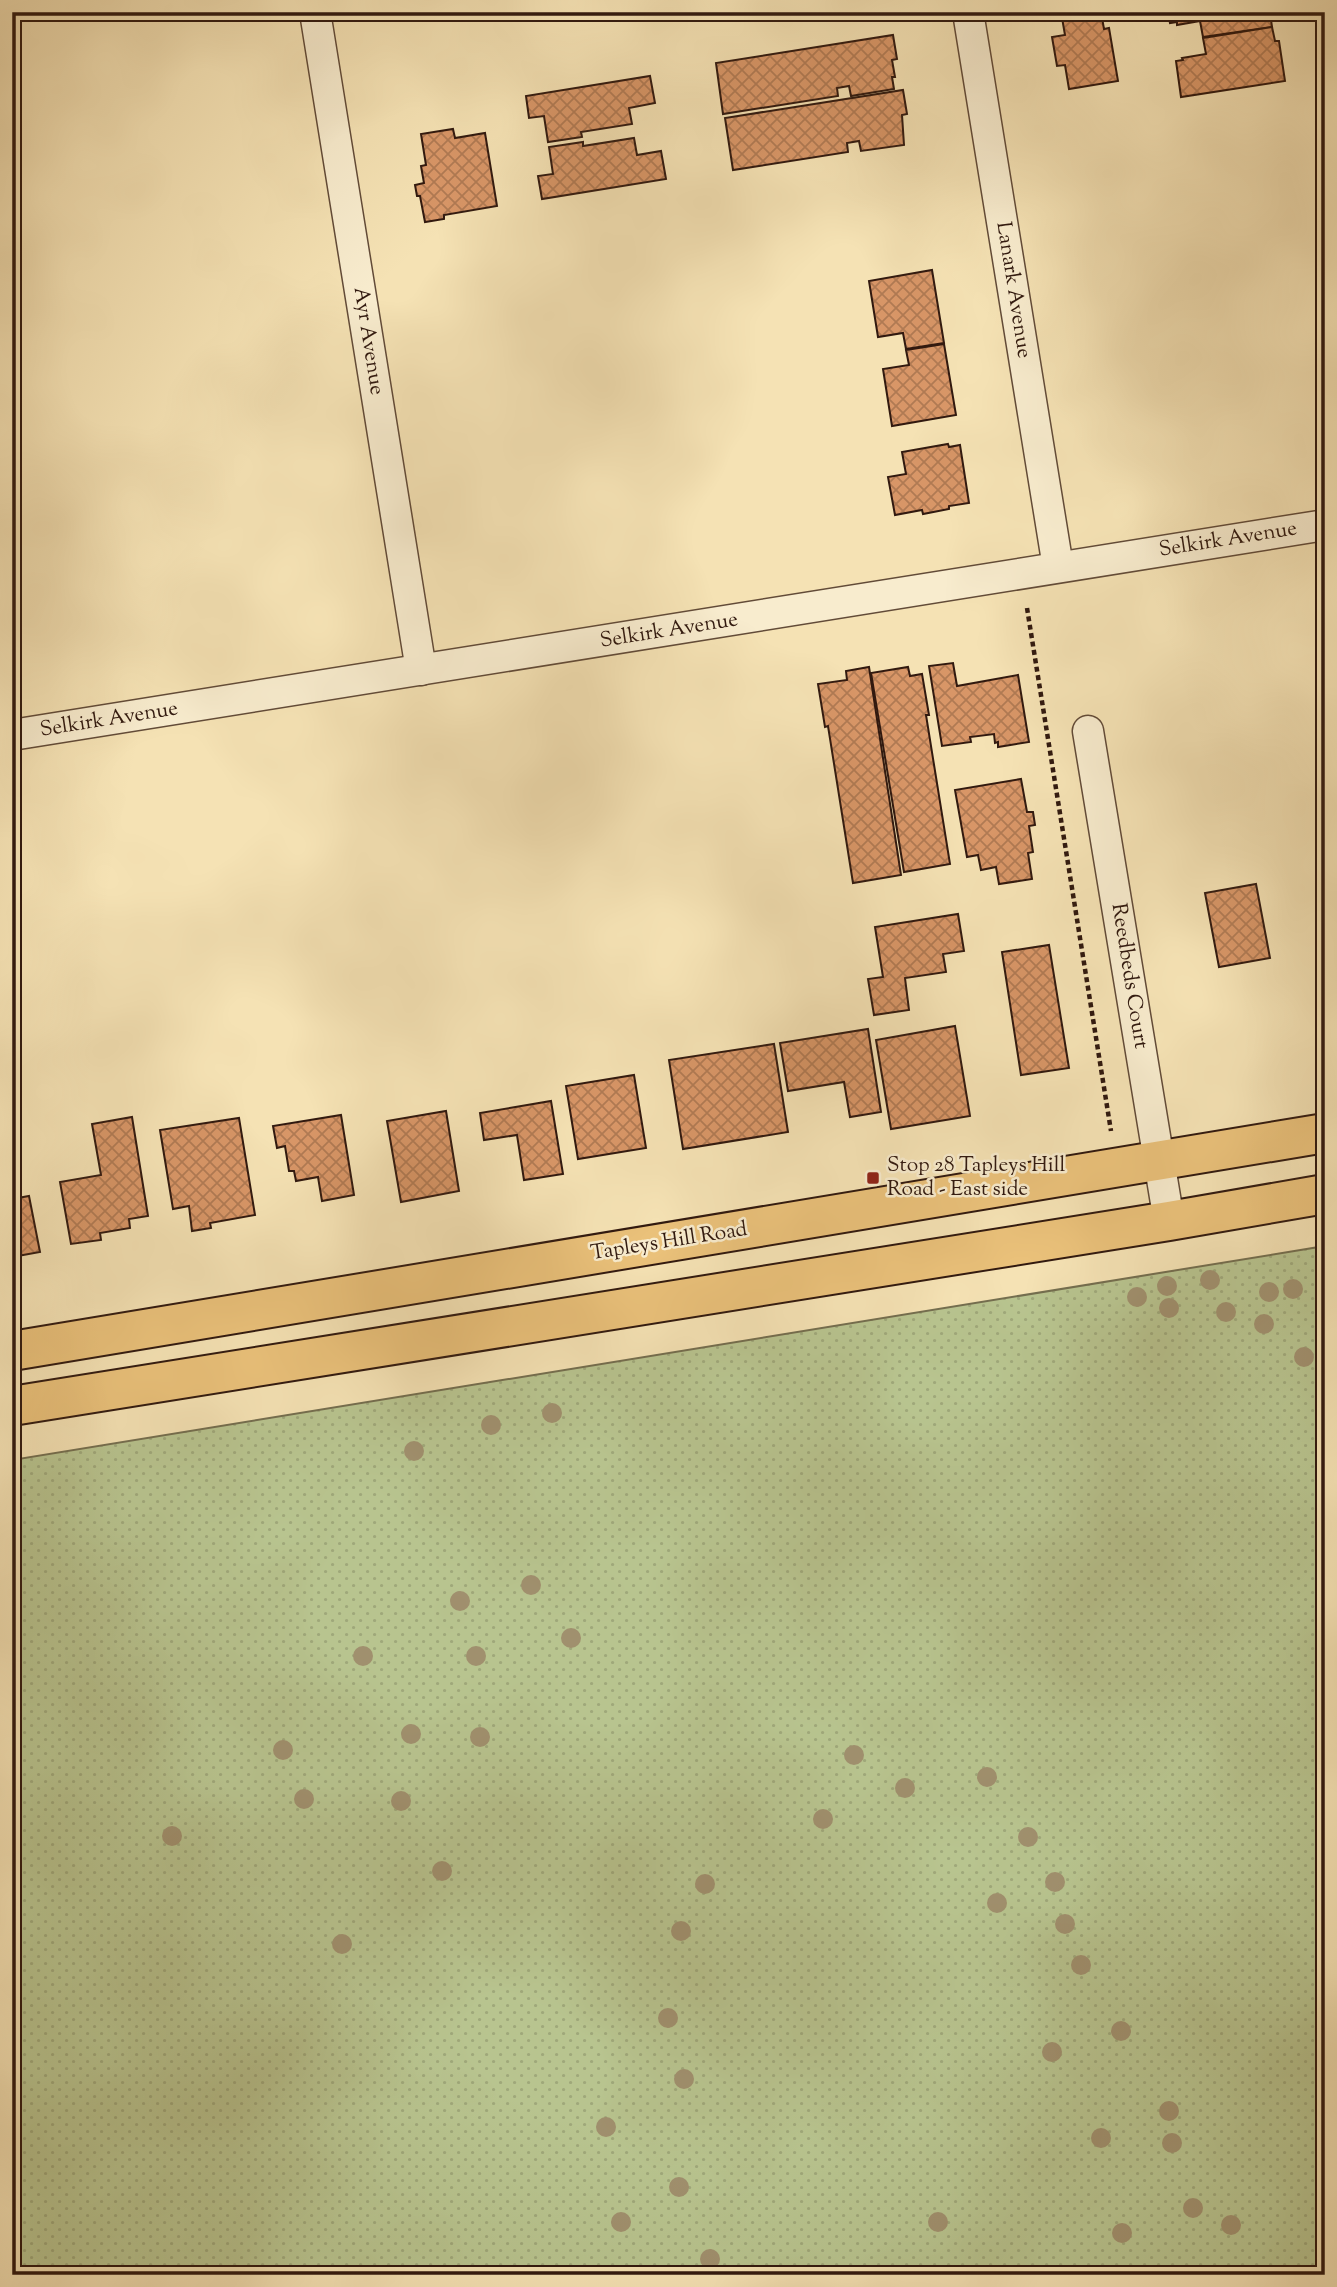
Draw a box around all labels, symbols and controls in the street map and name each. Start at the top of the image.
street label: Lanark Avenue [987,220,1039,360]
street label: Ayr Avenue [345,285,391,397]
street label: Selkirk Avenue [1157,514,1299,566]
street label: Selkirk Avenue [598,605,740,657]
street label: Selkirk Avenue [38,694,180,746]
street label: Reedbeds Court [1103,901,1155,1051]
place label: Stop 28 Tapleys Hill Road - East side [887,1151,1066,1205]
marker: Stop 28 Tapleys Hill Road - East side [865,1170,881,1186]
street label: Tapleys Hill Road [589,1215,750,1269]

